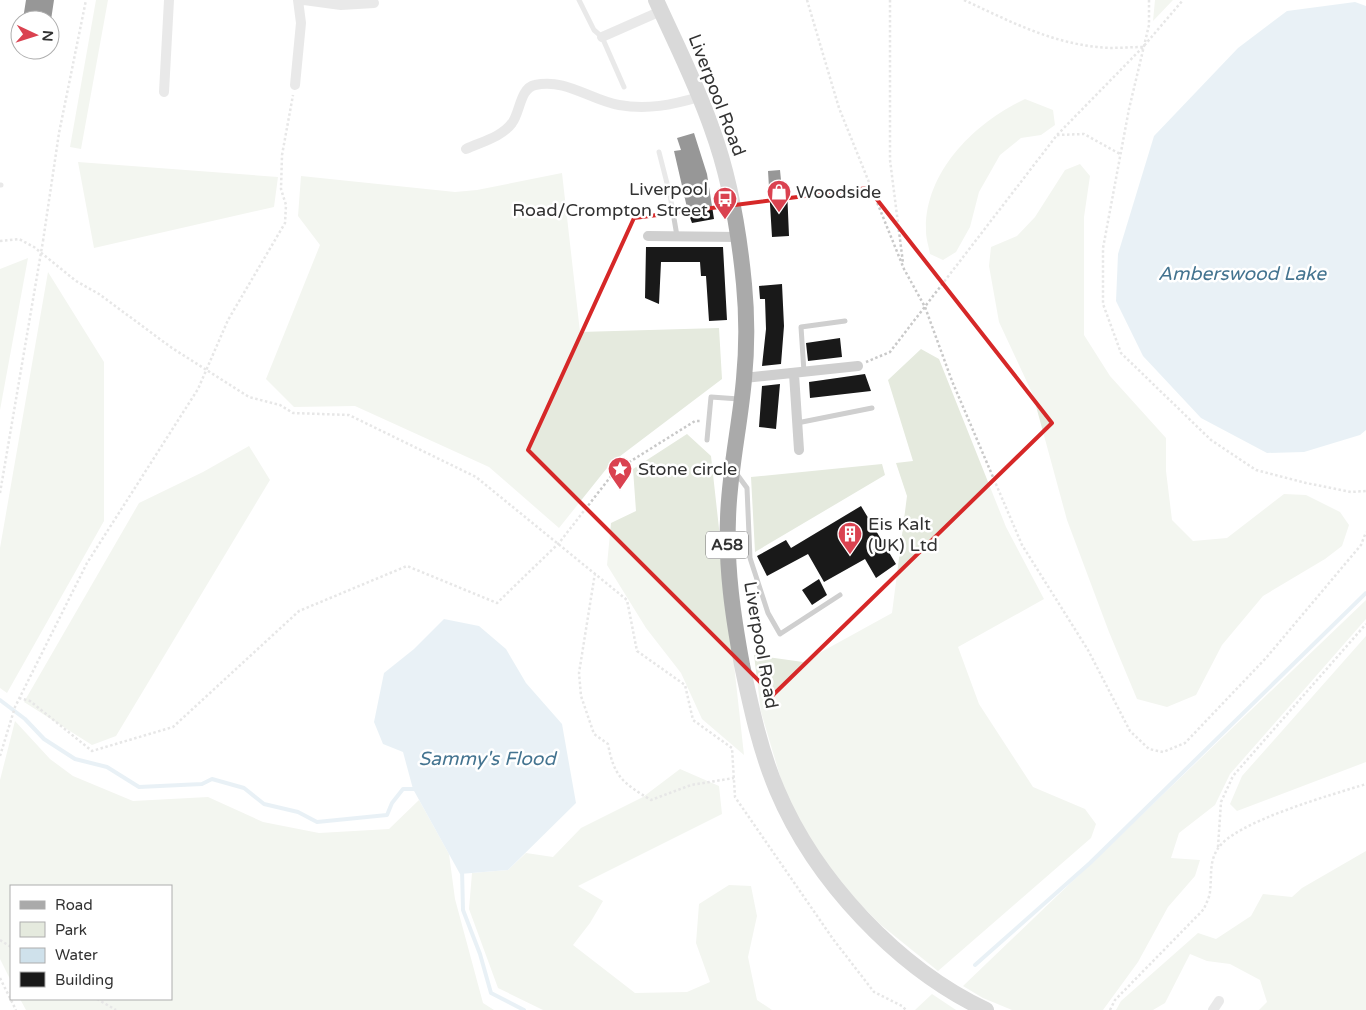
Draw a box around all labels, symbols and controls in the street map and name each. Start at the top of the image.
north arrow [10,10,60,60]
text: N [39,30,56,42]
street label: Liverpool Road [684,31,750,159]
place label: Liverpool Road/Crompton Street [512,178,708,221]
shop icon: Woodside [766,179,792,213]
place label: Woodside [796,181,881,203]
bus stop icon: Liverpool Road/Crompton Street [712,186,738,220]
water label: Amberswood Lake [1158,263,1327,285]
place icon: Stone circle [607,456,633,490]
place label: Stone circle [638,458,737,480]
place label: Eis Kalt (UK) Ltd [868,513,938,556]
building icon: Eis Kalt (UK) Ltd [837,521,863,555]
road number: A58 [706,532,748,558]
street label: Liverpool Road [739,580,783,710]
water label: Sammy's Flood [419,748,557,770]
legend [10,885,172,1000]
text: Road [55,896,93,914]
text: Park [55,921,87,939]
text: Water [55,946,98,964]
text: Building [55,971,114,989]

